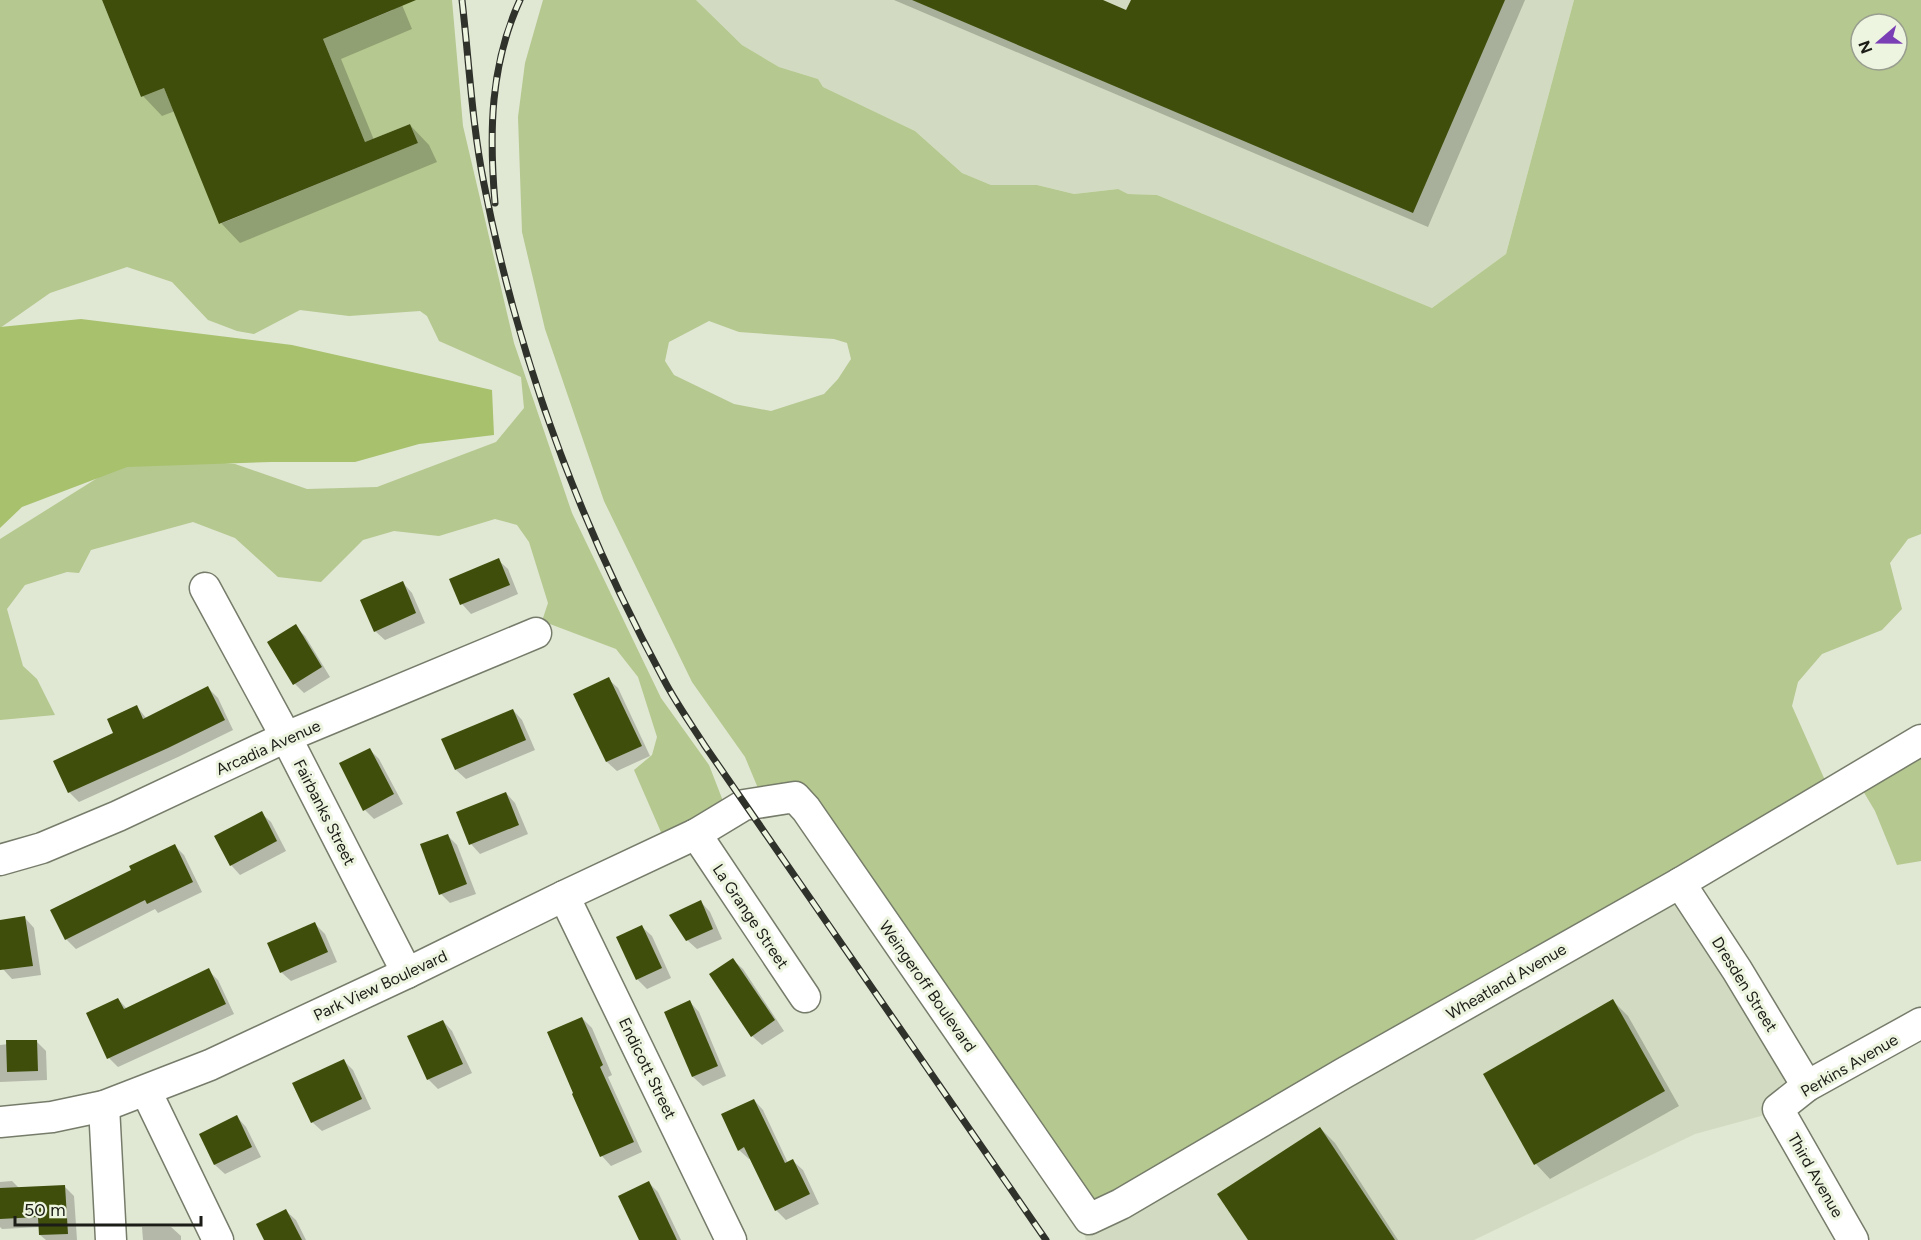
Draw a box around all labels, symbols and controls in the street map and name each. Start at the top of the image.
north arrow [1849,12,1909,72]
text: N [1854,38,1876,56]
street label: Arcadia Avenue [213,716,324,779]
street label: Fairbanks Street [290,756,359,868]
street label: La Grange Street [709,860,793,972]
street label: Weingeroff Boulevard [875,917,980,1056]
street label: Dresden Street [1708,933,1781,1035]
street label: Wheatland Avenue [1443,939,1570,1023]
street label: Park View Boulevard [310,946,450,1025]
street label: Endicott Street [615,1014,680,1122]
street label: Perkins Avenue [1797,1030,1901,1101]
street label: Third Avenue [1784,1130,1848,1221]
scale bar [15,1189,201,1227]
text: 50 m [24,1199,66,1221]

